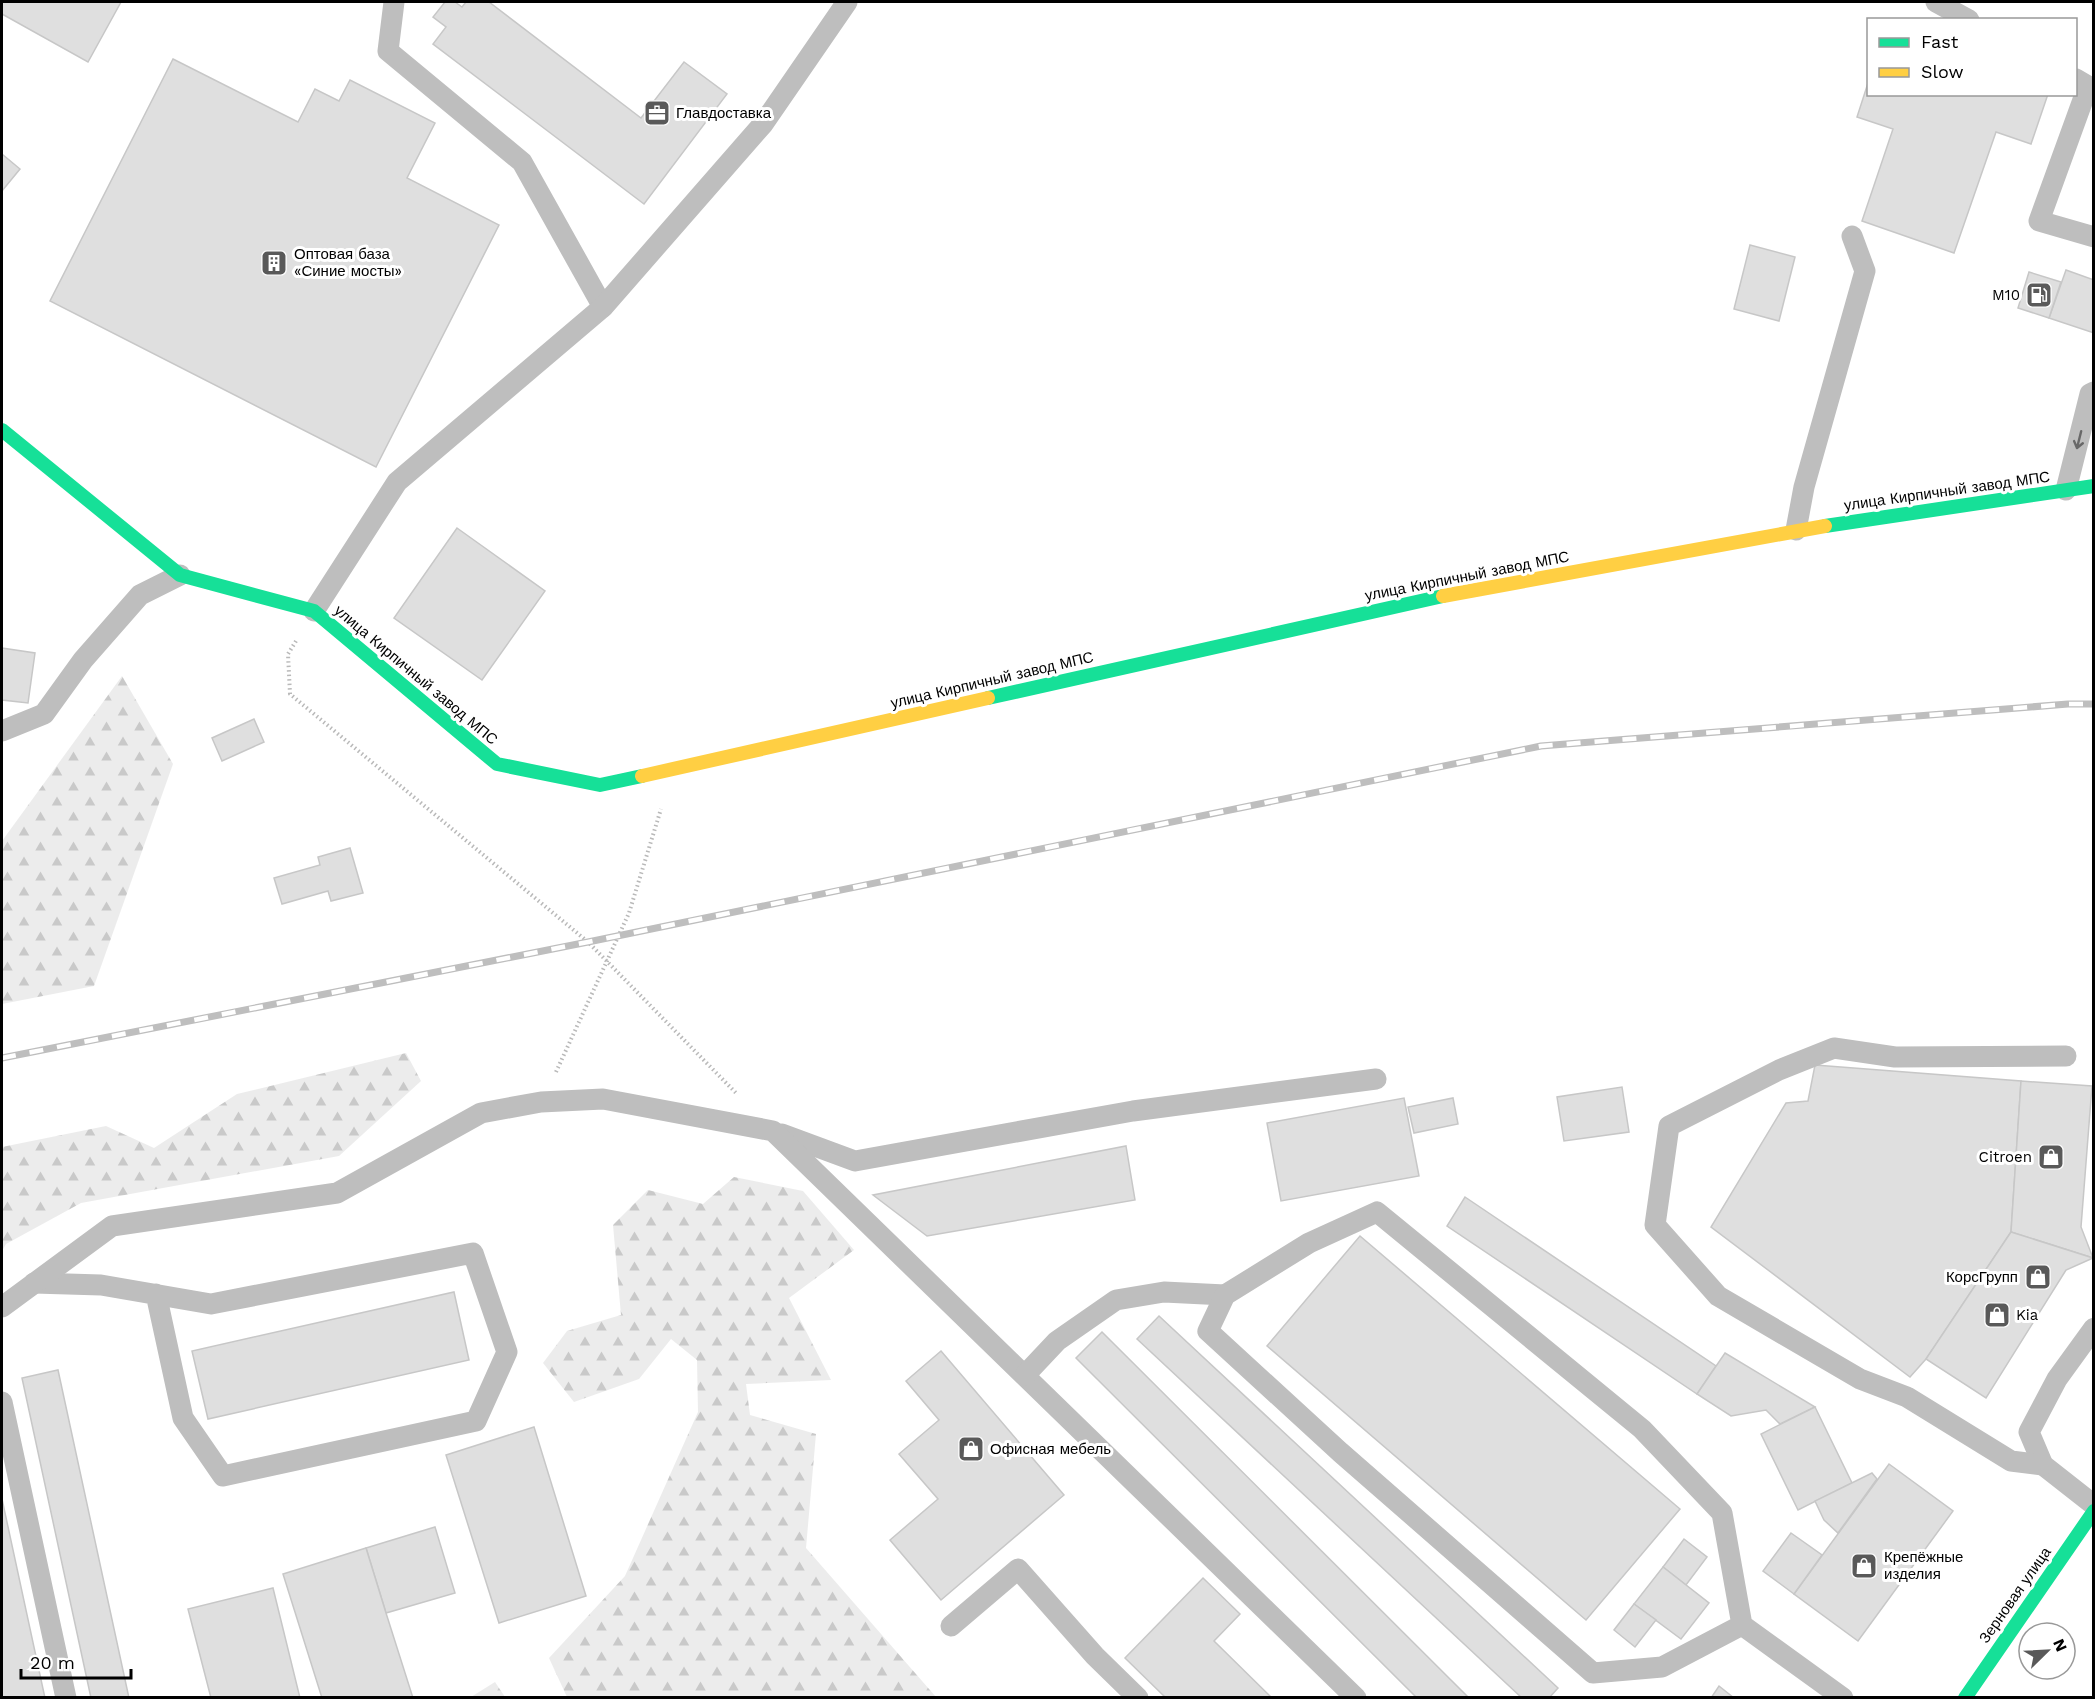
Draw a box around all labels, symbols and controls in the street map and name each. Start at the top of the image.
legend [1867,18,2077,96]
text: Fast [1921,31,1959,52]
text: Slow [1921,61,1964,82]
office icon: Главдоставка [642,98,672,128]
place label: Главдоставка [676,104,772,122]
place label: Оптовая база «Синие мосты» [294,245,402,280]
building icon: Оптовая база «Синие мосты» [259,248,289,278]
fuel station icon: M10 [2024,280,2054,310]
place label: M10 [1992,286,2020,304]
one-way arrow [2072,431,2084,450]
street label: улица Кирпичный завод МПС [1843,468,2051,514]
street label: улица Кирпичный завод МПС [1363,547,1571,605]
street label: улица Кирпичный завод МПС [331,601,501,749]
street label: улица Кирпичный завод МПС [889,648,1095,712]
shop icon: Citroen [2036,1142,2066,1172]
place label: Citroen [1979,1148,2032,1166]
shop icon: КорсГрупп [2023,1262,2053,1292]
place label: КорсГрупп [1946,1268,2018,1286]
shop icon: Kia [1982,1300,2012,1330]
place label: Kia [2016,1306,2039,1324]
shop icon: Офисная мебель [956,1434,986,1464]
place label: Офисная мебель [990,1440,1111,1458]
street label: Зерновая улица [1975,1543,2055,1646]
place label: Крепёжные изделия [1884,1548,1963,1583]
shop icon: Крепёжные изделия [1849,1551,1879,1581]
north arrow [2017,1621,2077,1681]
text: N [2049,1636,2071,1654]
scale bar [21,1642,130,1680]
text: 20 m [30,1652,75,1673]

